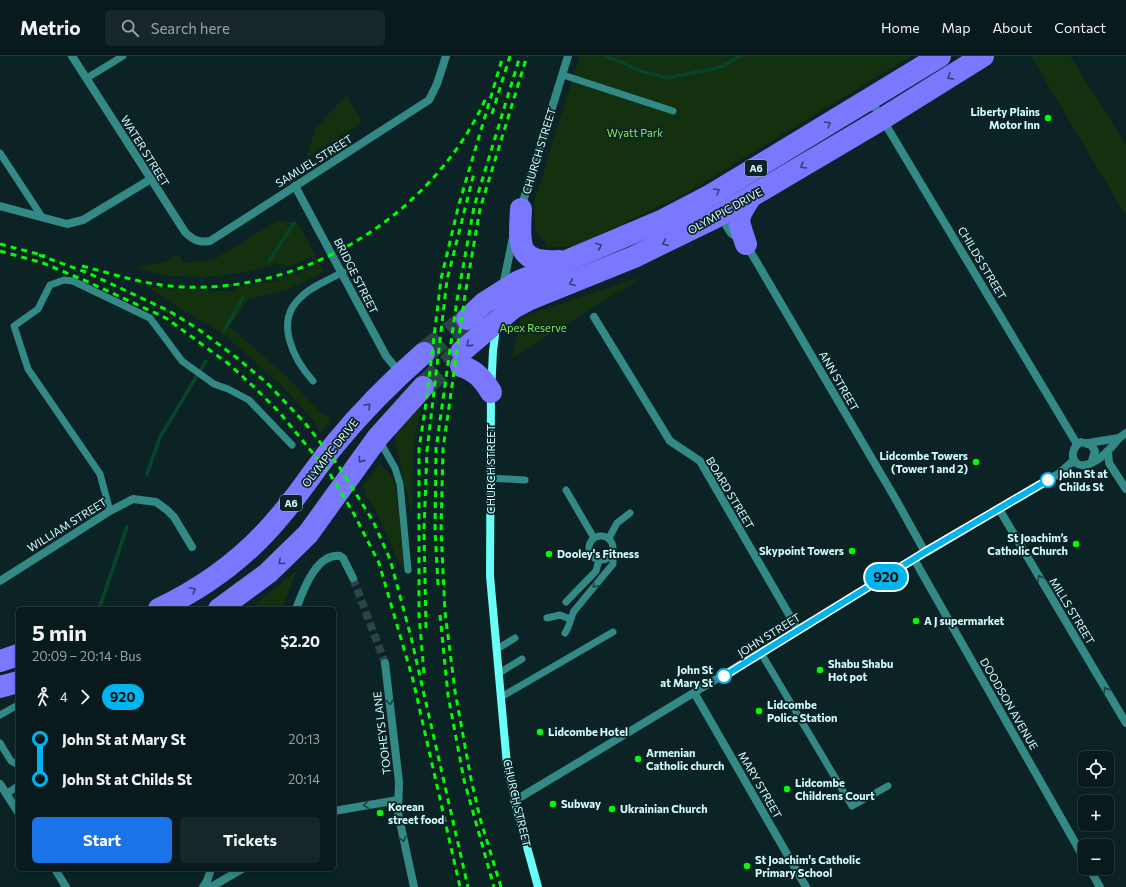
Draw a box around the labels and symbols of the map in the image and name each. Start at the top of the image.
one-way arrow [947,72,954,79]
place label: Liberty Plains Motor Inn [970,105,1040,131]
street label: CHURCH STREET [519,106,558,196]
street label: WATER STREET [118,113,172,189]
marker: Liberty Plains Motor Inn [1043,113,1053,123]
one-way arrow [824,121,831,129]
park label: Wyatt Park [607,126,663,139]
street label: SAMUEL STREET [273,132,355,189]
road number: A6 [745,160,767,176]
one-way arrow [800,162,807,169]
street label: OLYMPIC DRIVE [685,185,764,236]
one-way arrow [713,189,720,196]
street label: CHILDS STREET [956,224,1009,302]
street label: BRIDGE STREET [332,236,381,316]
one-way arrow [662,238,669,246]
one-way arrow [595,243,603,251]
one-way arrow [569,278,577,286]
park label: Apex Reserve [499,321,567,334]
one-way arrow [466,340,474,347]
street label: ANN STREET [817,348,862,413]
one-way arrow [364,403,371,411]
street label: OLYMPIC DRIVE [299,416,360,490]
street label: CHURCH STREET [484,424,497,514]
place label: Lidcombe Towers (Tower 1 and 2) [879,449,968,475]
street label: BOARD STREET [704,454,757,531]
one-way arrow [359,455,366,462]
marker: Lidcombe Towers (Tower 1 and 2) [971,457,981,467]
place label: John St at Childs St [1059,467,1108,493]
marker: John St at Childs St [1040,472,1056,488]
street label: WILLIAM STREET [25,495,109,554]
road number: A6 [280,495,302,511]
place label: St Joachim’s Catholic Church [987,531,1068,557]
marker: St Joachim’s Catholic Church [1071,539,1081,549]
place label: Skypoint Towers [759,544,844,557]
marker: Skypoint Towers [847,546,857,556]
place label: Dooley's Fitness [557,547,639,560]
marker: Dooley's Fitness [544,549,554,559]
one-way arrow [279,557,286,564]
line badge: 920 [863,564,909,590]
one-way arrow [1037,575,1045,582]
street label: MILLS STREET [1047,575,1097,646]
one-way arrow [593,581,600,588]
one-way arrow [189,588,196,595]
street label: JOHN STREET [735,610,803,660]
place label: A J supermarket [924,614,1005,628]
marker: A J supermarket [911,616,921,626]
street label: DOODSON AVENUE [978,656,1041,752]
place label: Shabu Shabu Hot pot [828,657,893,683]
place label: John St at Mary St [660,663,713,689]
marker: Shabu Shabu Hot pot [815,665,825,675]
marker: John St at Mary St [716,668,732,684]
one-way arrow [1104,687,1111,694]
street label: TOOHEYS LANE [370,691,393,775]
place label: Lidcombe Police Station [767,698,837,724]
one-way arrow [385,699,394,705]
marker: Lidcombe Police Station [754,706,764,716]
place label: Lidcombe Hotel [548,725,628,738]
marker: Lidcombe Hotel [535,727,545,737]
place label: Armenian Catholic church [646,746,724,772]
street label: MARY STREET [736,749,785,821]
marker: Armenian Catholic church [633,754,643,764]
street label: CHURCH STREET [501,758,534,848]
place label: Lidcombe Childrens Court [795,776,875,802]
marker: Lidcombe Childrens Court [782,784,792,794]
place label: Subway [561,797,601,810]
marker: Subway [548,799,558,809]
place label: Korean street food [388,800,444,826]
one-way arrow [363,801,369,809]
place label: Ukrainian Church [620,802,708,815]
marker: Ukrainian Church [607,804,617,814]
marker: Korean street food [375,808,385,818]
one-way arrow [399,836,407,842]
place label: St Joachim's Catholic Primary School [755,853,861,879]
marker: St Joachim's Catholic Primary School [742,861,752,871]

